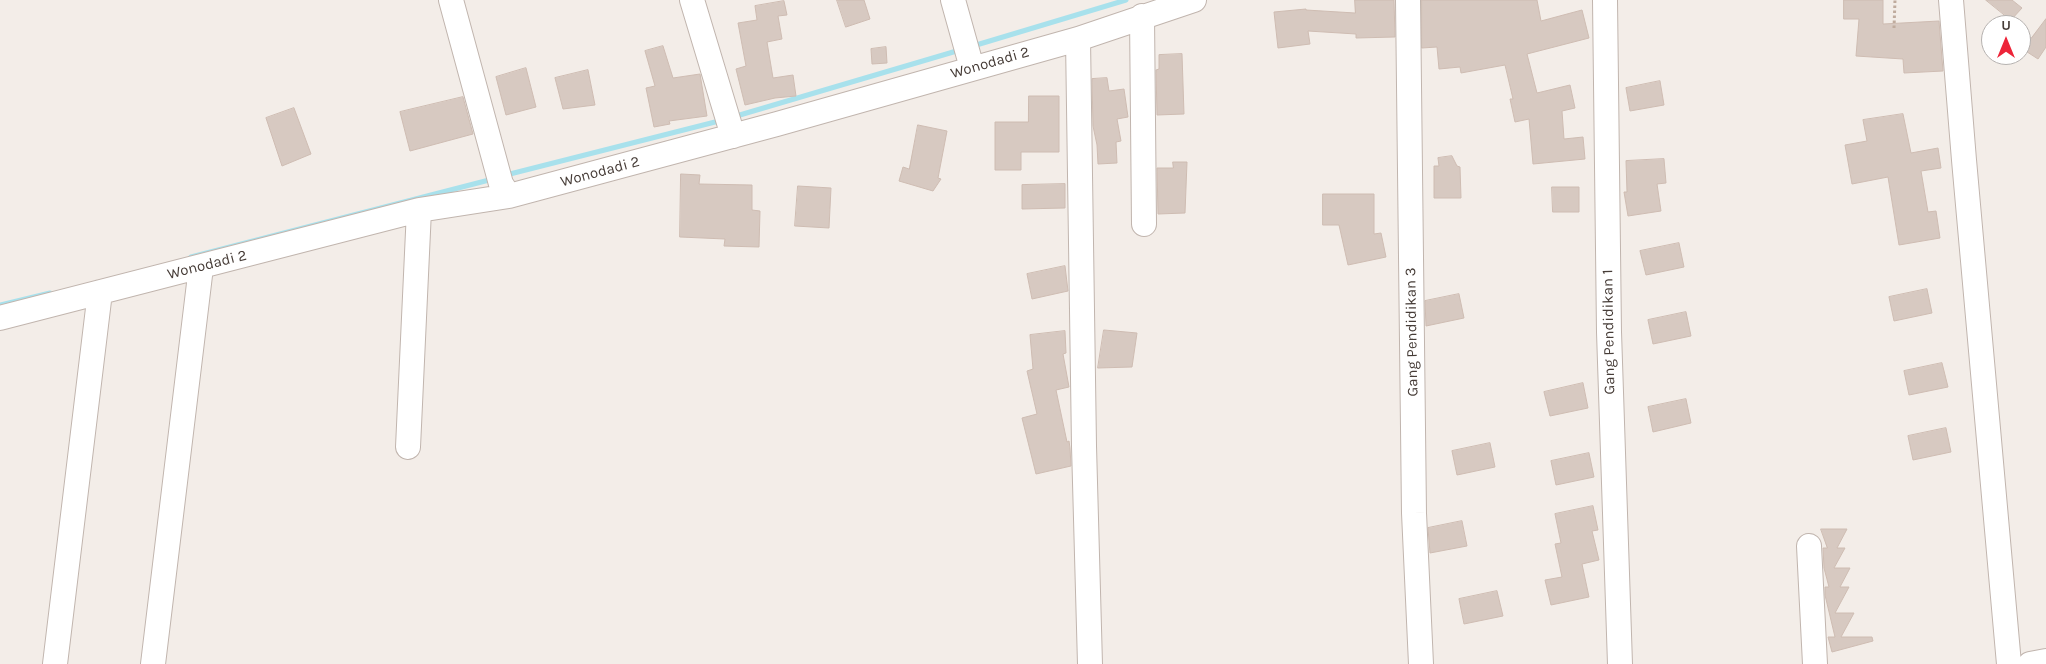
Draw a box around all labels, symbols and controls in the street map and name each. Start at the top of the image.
north arrow [1981,15,2031,65]
text: U [2001,17,2011,34]
street label: Wonodadi 2 [949,43,1031,83]
street label: Wonodadi 2 [558,153,642,191]
street label: Wonodadi 2 [165,246,249,284]
street label: Gang Pendidikan 3 [1402,267,1422,397]
street label: Gang Pendidikan 1 [1599,269,1619,395]

